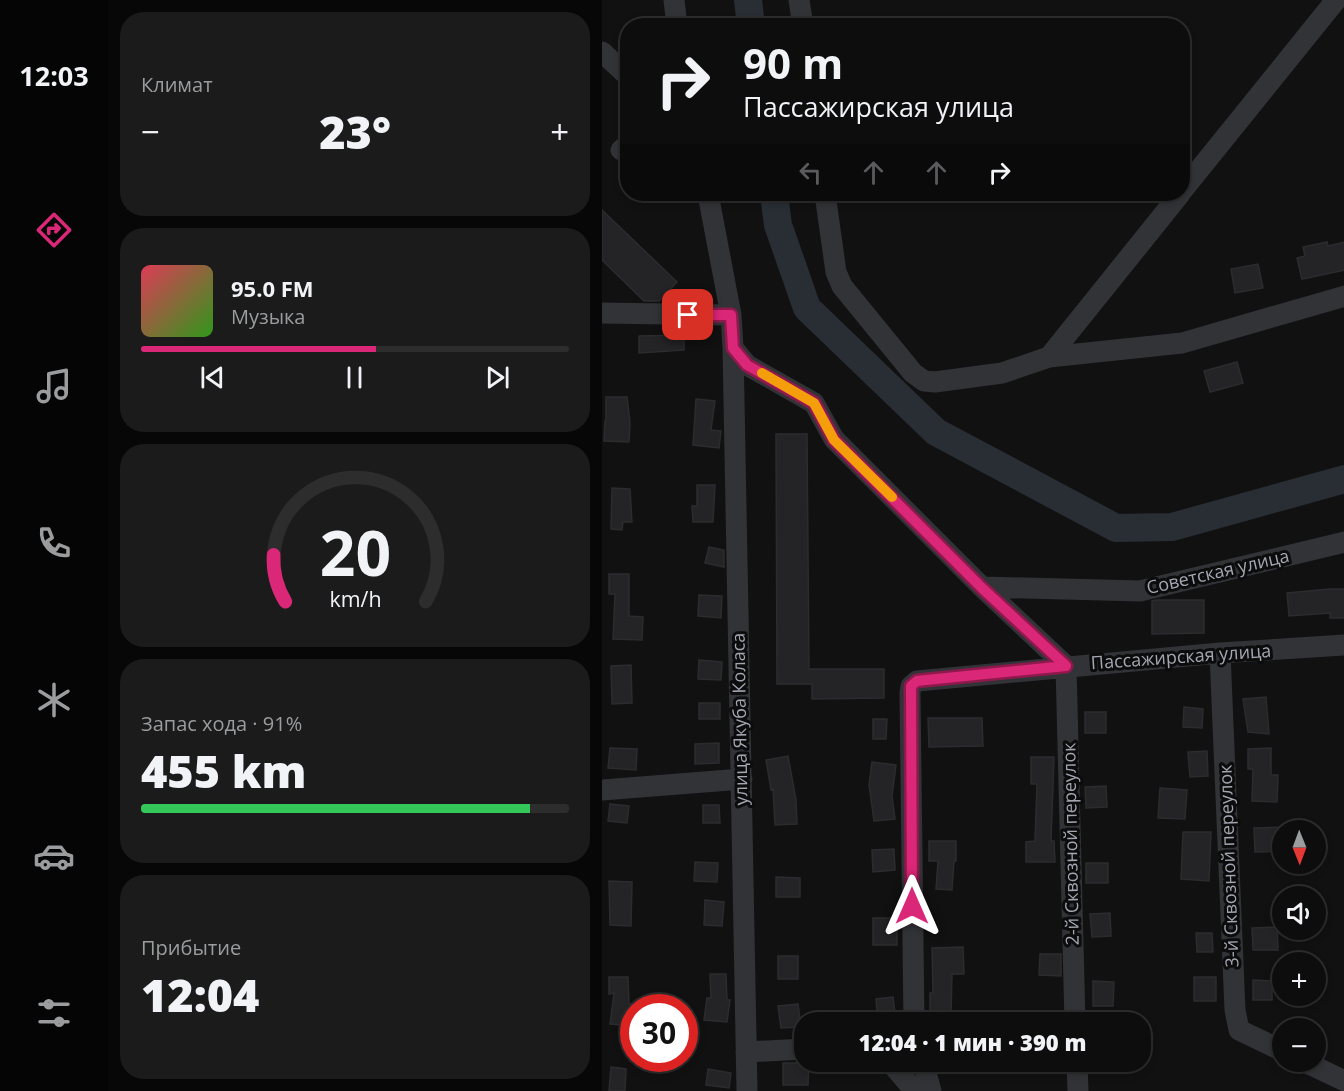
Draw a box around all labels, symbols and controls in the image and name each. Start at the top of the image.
text: 90 m [743,34,843,91]
icon: right [644,42,722,120]
text: 12:03 [19,57,89,94]
text: Климат [141,71,213,98]
text: Пассажирская улица [743,88,1014,125]
text: 23° [319,101,391,162]
text: − [141,109,160,154]
text: + [550,109,569,154]
icon: left [794,156,827,189]
icon: ahead [857,156,890,189]
icon: ahead [920,156,953,189]
icon: right [983,156,1016,189]
icon: directions [33,209,75,251]
text: 95.0 FM [231,273,314,303]
pin [662,289,713,340]
icon: arrive [671,298,704,331]
text: Музыка [231,303,305,330]
icon: previous [196,361,229,394]
icon: pause [338,361,371,394]
icon: next [481,361,514,394]
icon: music [33,365,75,407]
text: 20 [319,510,391,595]
icon: phone [33,522,75,564]
street label: Советская улица [1144,543,1291,599]
text: km/h [329,585,381,614]
street label: улица Якуба Коласа [725,633,753,805]
street label: Пассажирская улица [1090,638,1272,674]
icon: climate [33,679,75,721]
text: Запас хода · 91% [141,710,302,737]
text: 455 km [141,740,306,801]
street label: 2-й Сквозной переулок [1056,742,1084,946]
street label: 3-й Сквозной переулок [1212,764,1244,968]
north arrow [1272,820,1326,874]
map controls [1272,820,1326,1072]
icon: car [33,835,75,877]
position arrow [880,874,944,938]
button: sound [1272,886,1326,940]
text: Прибытие [141,934,241,961]
button: + [1272,952,1326,1006]
text: 12:04 [141,964,259,1025]
icon: filters [33,992,75,1034]
speed limit sign: 30 [620,994,698,1072]
button: − [1272,1018,1326,1072]
text: 12:04 · 1 мин · 390 m [859,1027,1086,1057]

